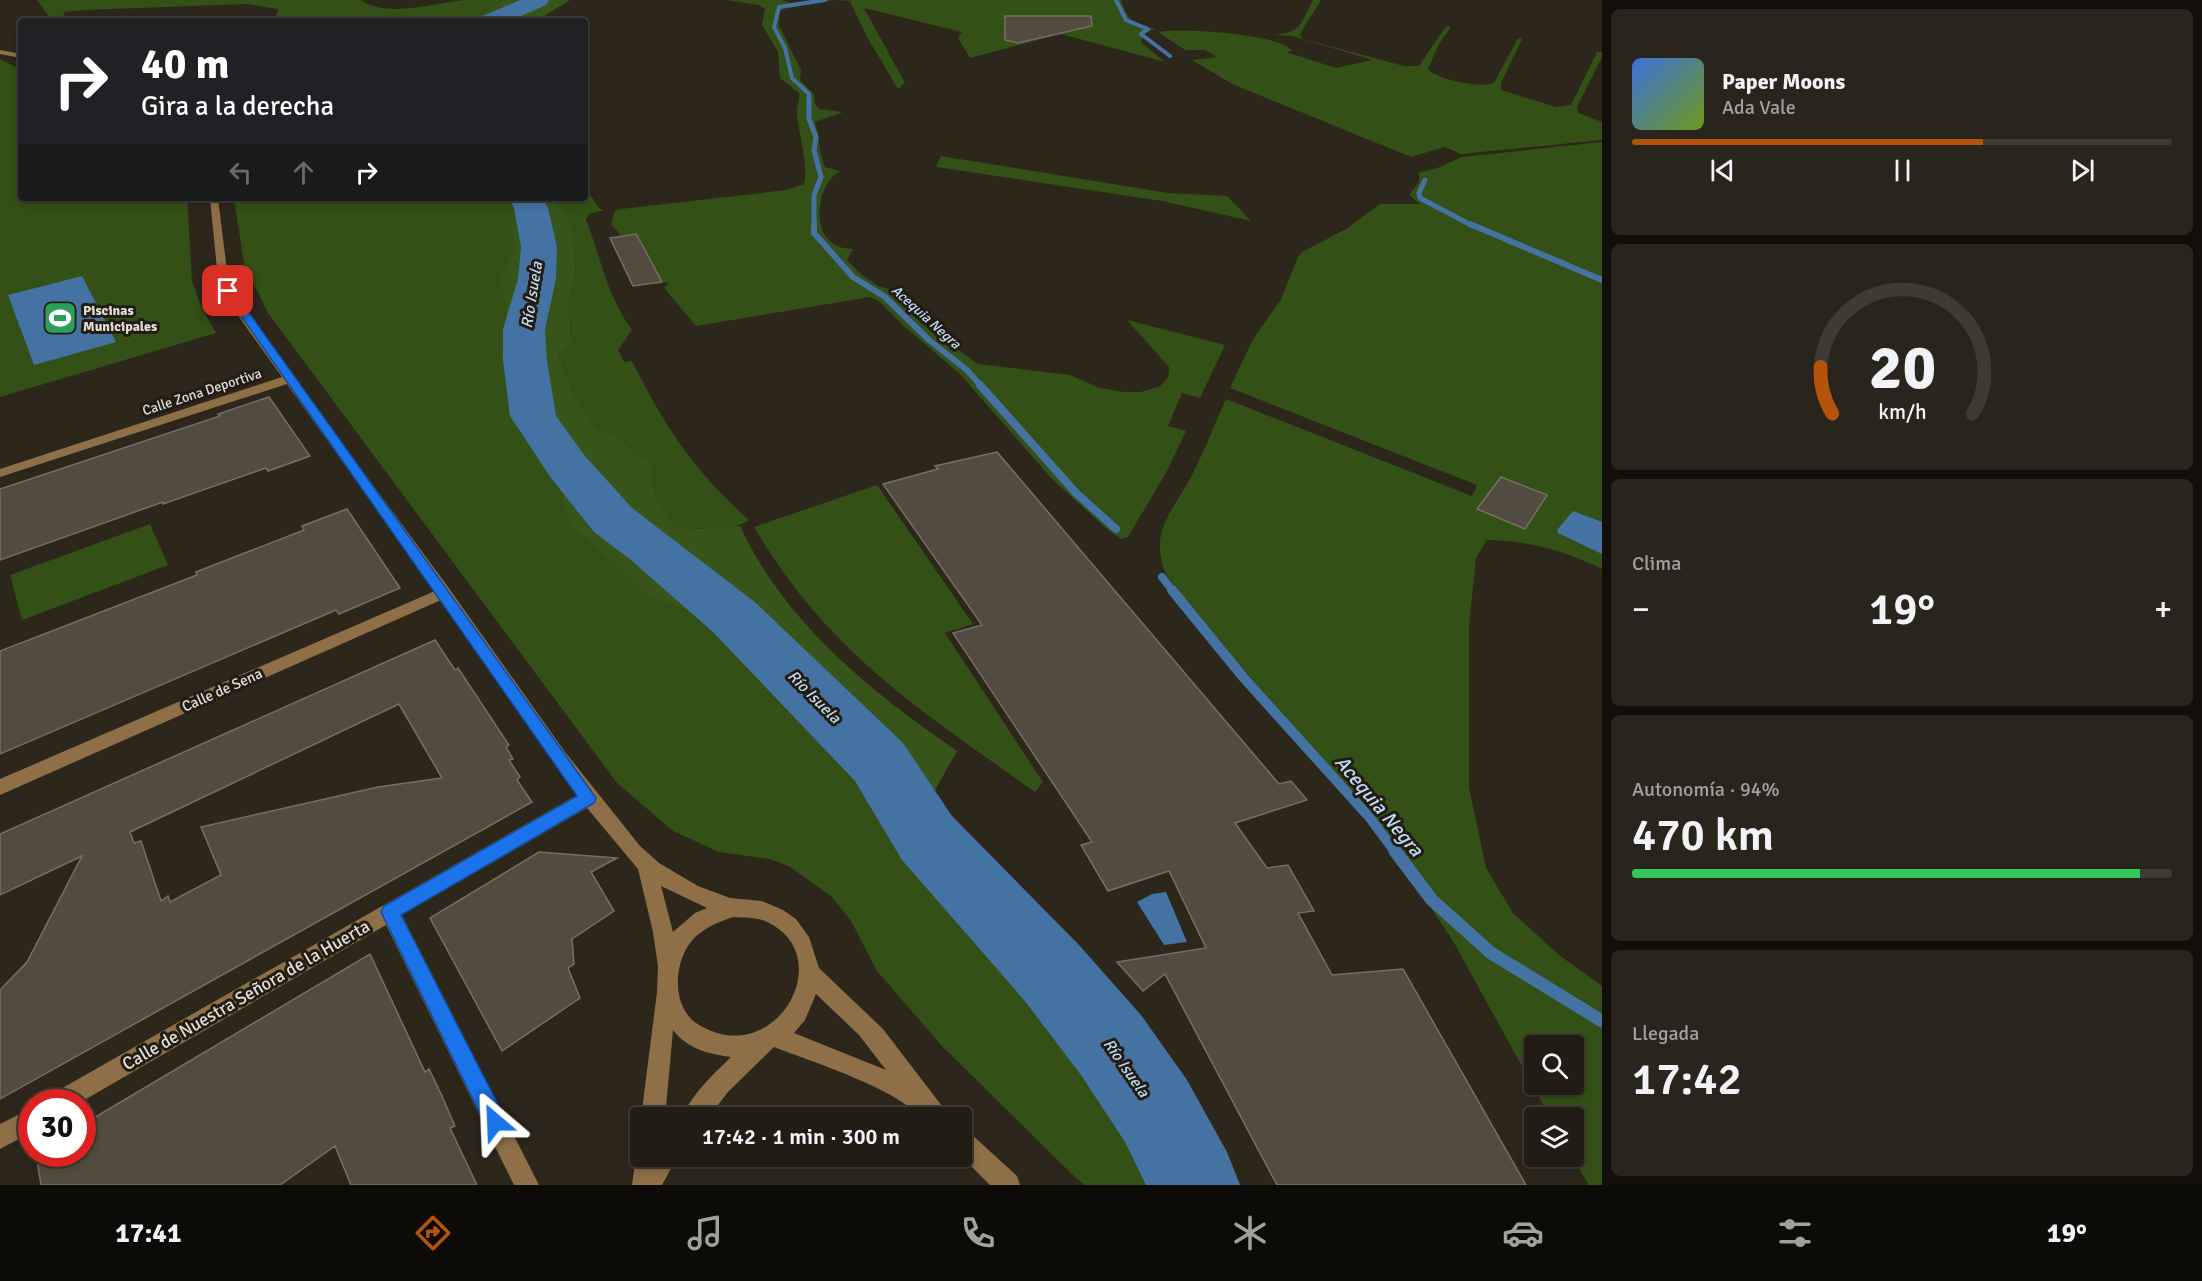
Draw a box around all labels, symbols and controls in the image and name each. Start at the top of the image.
text: 40 m [141,39,230,90]
icon: right [42,42,120,120]
text: Paper Moons [1722,68,1845,95]
text: Gira a la derecha [141,90,334,123]
text: Ada Vale [1722,95,1796,120]
icon: previous [1706,154,1739,187]
icon: pause [1886,154,1919,187]
icon: next [2066,154,2099,187]
icon: left [224,156,257,189]
icon: ahead [287,156,320,189]
icon: right [350,156,383,189]
water label: Río Isuela [517,259,547,330]
pin [202,265,253,316]
icon: arrive [211,274,244,307]
water label: Acequia Negra [888,282,965,353]
sports icon: Piscinas Municipales [42,300,78,336]
place label: Piscinas Municipales [83,302,157,335]
text: 20 [1868,329,1936,406]
street label: Calle Zona Deportiva [140,365,264,419]
text: km/h [1878,400,1926,426]
text: Clima [1632,551,1681,576]
text: 19° [1869,582,1935,637]
text: − [1632,589,1650,630]
text: + [2154,589,2172,630]
street label: Calle de Sena [179,664,265,716]
water label: Río Isuela [783,666,845,728]
water label: Acequia Negra [1329,750,1429,862]
text: Autonomía · 94% [1632,777,1780,802]
text: 470 km [1632,808,1774,863]
street label: Calle de Nuestra Señora de la Huerta [118,915,374,1075]
text: Llegada [1632,1021,1699,1046]
water label: Río Isuela [1099,1035,1154,1102]
map controls [1524,1035,1584,1167]
button: search [1524,1035,1584,1095]
text: 17:42 [1632,1052,1742,1107]
speed limit sign: 30 [18,1089,96,1167]
position arrow [463,1090,527,1154]
button: layers [1524,1107,1584,1167]
text: 17:42 · 1 min · 300 m [702,1123,900,1150]
icon: directions [412,1212,454,1254]
icon: music [684,1212,726,1254]
icon: phone [957,1212,999,1254]
icon: climate [1229,1212,1271,1254]
icon: car [1502,1212,1544,1254]
icon: filters [1774,1212,1816,1254]
text: 17:41 [115,1217,182,1250]
text: 19° [2047,1217,2087,1250]

